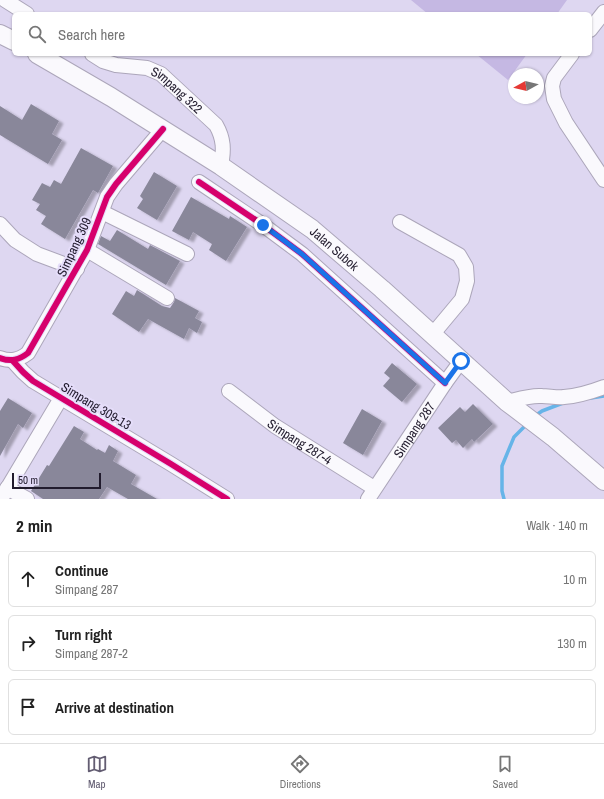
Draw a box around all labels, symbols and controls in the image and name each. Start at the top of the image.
search box [12,12,592,56]
icon: search [26,23,48,45]
text: Search here [58,24,125,45]
street label: Simpang 322 [149,62,206,117]
north arrow [508,68,544,104]
street label: Simpang 309 [53,215,95,279]
route end [254,216,272,234]
street label: Jalan Subok [307,223,363,274]
route start [452,352,470,370]
street label: Simpang 309-13 [58,378,134,434]
street label: Simpang 287 [389,399,439,461]
street label: Simpang 287-4 [264,415,335,468]
scale bar [12,471,101,490]
text: 50 m [18,473,38,487]
text: 2 min [16,514,52,537]
text: Walk · 140 m [526,517,588,534]
text: Continue [55,560,108,581]
icon: ahead [17,568,39,590]
text: 10 m [563,571,587,588]
text: Simpang 287 [55,581,118,598]
text: Turn right [55,624,112,645]
icon: right [17,632,39,654]
text: 130 m [557,635,587,652]
text: Simpang 287-2 [55,645,128,662]
icon: arrive [17,696,39,718]
text: Arrive at destination [55,697,174,718]
tab: Map [86,753,108,791]
tab: Directions [280,753,321,791]
tab: Saved [493,753,518,791]

